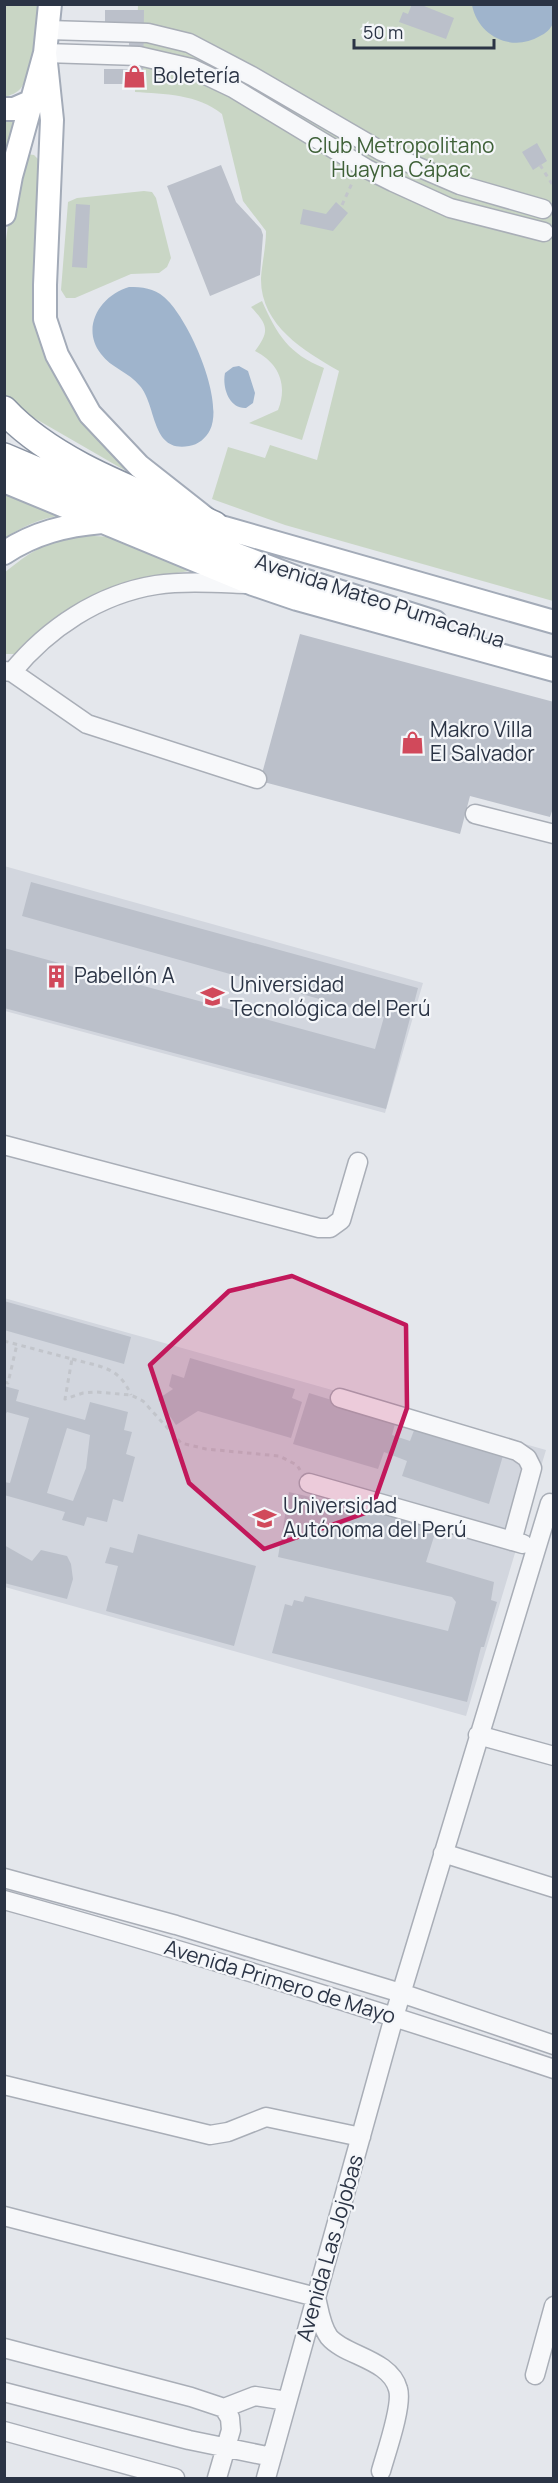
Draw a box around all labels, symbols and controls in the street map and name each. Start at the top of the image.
scale bar [354,12,494,50]
text: 50 m [363,20,403,44]
place label: Boletería [153,61,240,89]
shop icon: Boletería [122,63,148,89]
park label: Club Metropolitano Huayna Cápac [308,131,494,183]
street label: Avenida Mateo Pumacahua [252,546,509,654]
place label: Makro Villa El Salvador [430,715,535,767]
shop icon: Makro Villa El Salvador [399,729,425,755]
place label: Pabellón A [74,961,175,989]
building icon: Pabellón A [43,963,69,989]
place label: Universidad Tecnológica del Perú [230,970,430,1022]
school or university icon: Universidad Tecnológica del Perú [199,984,225,1010]
place label: Universidad Autónoma del Perú [283,1491,466,1543]
school or university icon: Universidad Autónoma del Perú [252,1505,278,1531]
street label: Avenida Primero de Mayo [161,1933,399,2030]
street label: Avenida Las Jojobas [289,2151,369,2344]

